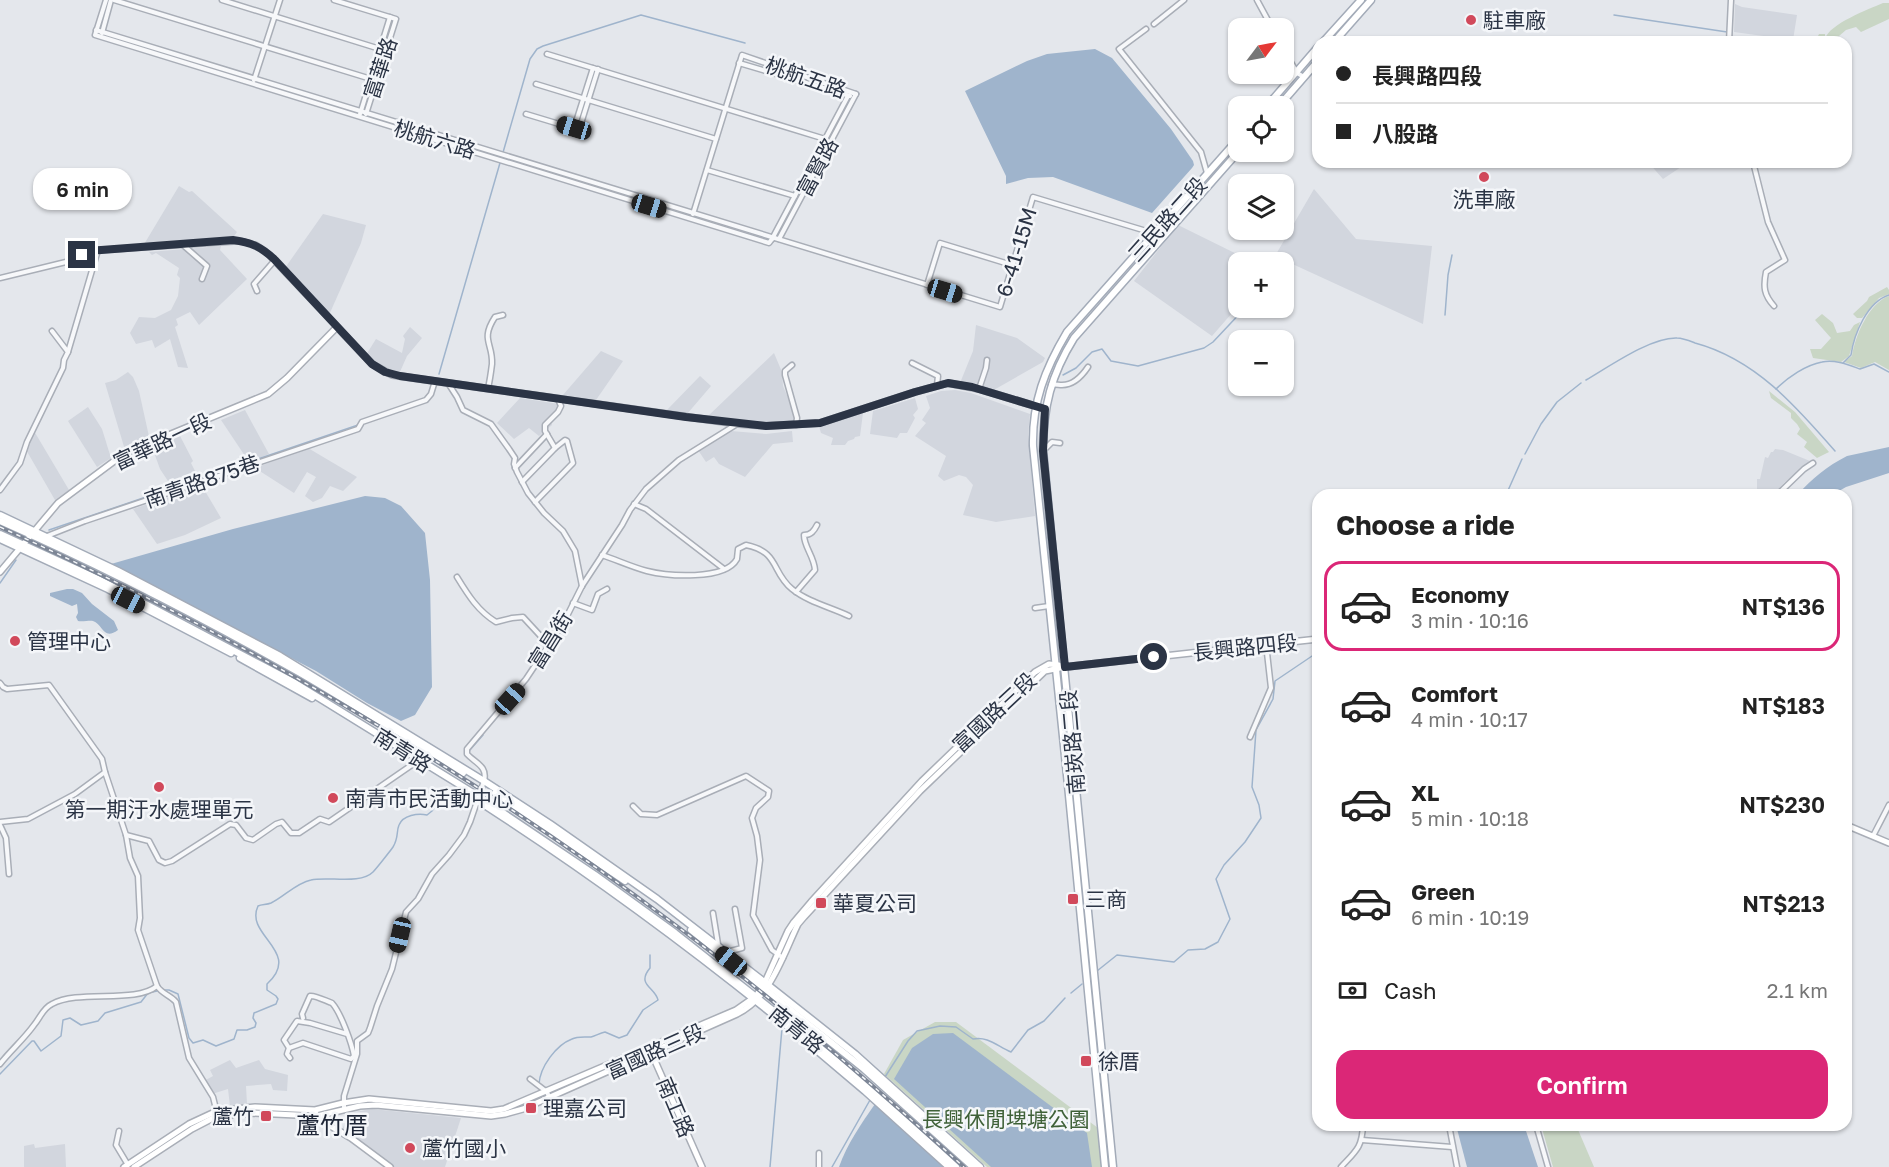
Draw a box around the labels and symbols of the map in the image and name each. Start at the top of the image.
place label: 駐車廠 [1483,7,1546,33]
marker: 駐車廠 [1464,13,1478,27]
north arrow [1228,18,1294,84]
street label: 富華路 [358,34,402,102]
street label: 桃航五路 [762,51,850,103]
street label: 桃航六路 [391,114,479,164]
car [554,114,594,142]
street label: 富賢路 [791,133,843,201]
callout: 6 min [32,168,132,210]
marker: 洗車廠 [1477,170,1491,184]
street label: 三民路二段 [1122,171,1212,267]
place label: 洗車廠 [1453,186,1516,212]
car [629,192,669,220]
street label: 6-41-15M [990,204,1042,300]
route end [68,241,95,268]
car [925,277,965,305]
street label: 富華路一段 [109,407,215,475]
street label: 南青路875巷 [141,449,263,513]
car [108,584,148,616]
street label: 富昌街 [522,606,578,674]
place label: 管理中心 [27,628,111,654]
street label: 長興路四段 [1191,629,1299,665]
marker: 管理中心 [8,634,22,648]
route start [1140,643,1167,670]
street label: 富國路三段 [947,667,1041,757]
car [491,680,529,718]
street label: 南崁路二段 [1054,689,1090,795]
street label: 南青路 [369,722,437,778]
marker: 第一期汙水處理單元 [152,780,166,794]
place label: 南青市民活動中心 [345,785,513,811]
marker: 南青市民活動中心 [326,791,340,805]
place label: 第一期汙水處理單元 [65,796,254,822]
place label: 三商 [1085,886,1127,912]
place label: 華夏公司 [833,890,917,916]
marker: 三商 [1066,892,1080,906]
marker: 華夏公司 [814,896,828,910]
car [387,915,413,955]
car [711,943,751,979]
street label: 南青路 [764,999,830,1059]
street label: 富國路三段 [602,1018,708,1084]
place label: 徐厝 [1098,1048,1140,1074]
marker: 徐厝 [1079,1054,1093,1068]
street label: 南工路 [652,1073,700,1141]
place label: 理嘉公司 [543,1095,627,1121]
marker: 理嘉公司 [524,1101,538,1115]
place label: 蘆竹 [212,1103,254,1129]
park label: 長興休閒埤塘公園 [922,1106,1090,1132]
marker: 蘆竹 [259,1109,273,1123]
district label: 蘆竹厝 [296,1110,368,1139]
place label: 蘆竹國小 [422,1135,506,1161]
marker: 蘆竹國小 [403,1141,417,1155]

